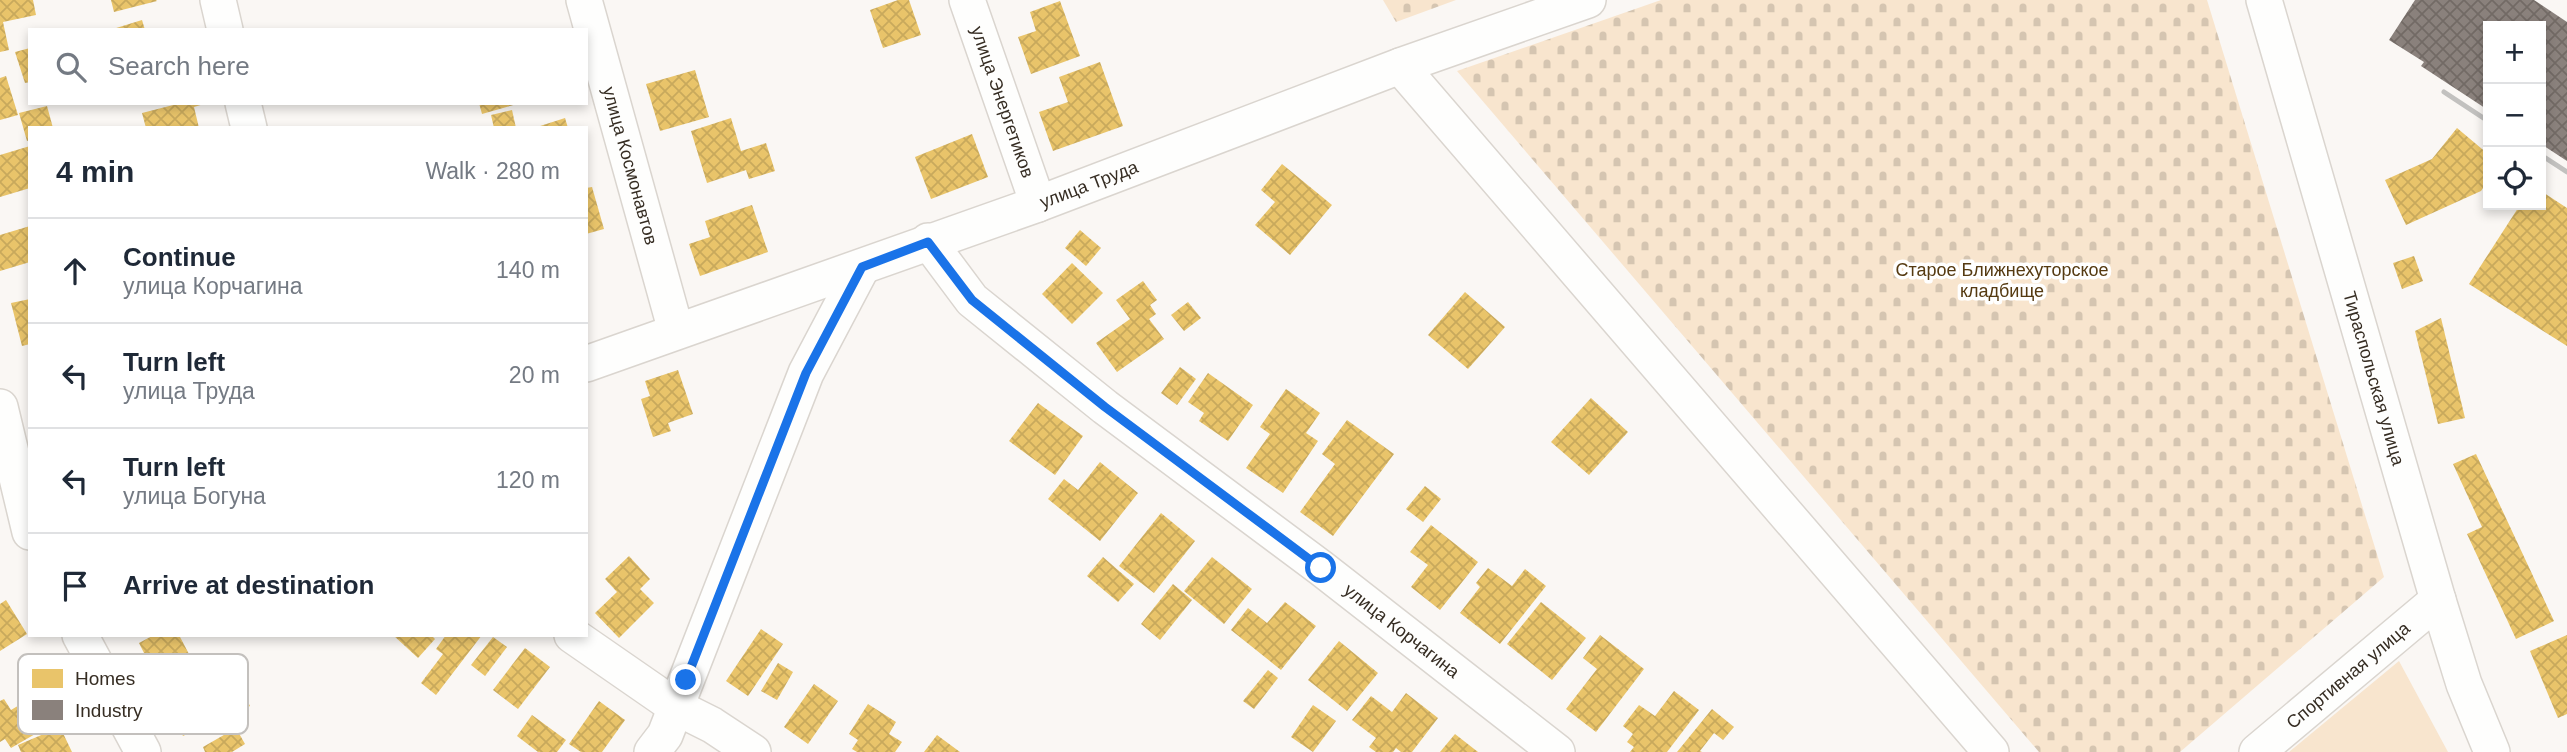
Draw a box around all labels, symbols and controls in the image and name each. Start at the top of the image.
map controls [2483,21,2546,210]
button: + [2483,21,2546,84]
street label: улица Энергетиков [967,24,1038,180]
search box [28,28,588,105]
icon: search [52,48,90,86]
text: Search here [108,51,250,81]
street label: улица Космонавтов [599,84,662,247]
button: − [2483,84,2546,147]
button: locate [2483,147,2546,210]
text: 4 min [56,155,134,188]
street label: улица Труда [1037,156,1142,212]
text: Walk · 280 m [425,158,560,184]
text: Continue [123,242,236,272]
icon: ahead [56,252,94,290]
text: 140 m [496,257,560,283]
park label: Старое Ближнехуторское кладбище [1895,260,2109,301]
text: улица Корчагина [123,273,303,299]
street label: Тираспольская улица [2339,289,2409,469]
text: Turn left [123,347,225,377]
icon: left [56,357,94,395]
text: 20 m [509,362,560,388]
text: улица Труда [123,378,255,404]
text: Turn left [123,452,225,482]
icon: left [56,462,94,500]
text: 120 m [496,467,560,493]
text: улица Богуна [123,483,266,509]
route start [1305,552,1336,583]
icon: arrive [56,567,94,605]
text: Arrive at destination [123,570,374,600]
street label: улица Корчагина [1340,580,1464,683]
street label: Спортивная улица [2283,617,2414,733]
legend [18,654,248,734]
route end [670,664,701,695]
text: Homes [75,668,135,689]
text: Industry [75,700,143,721]

